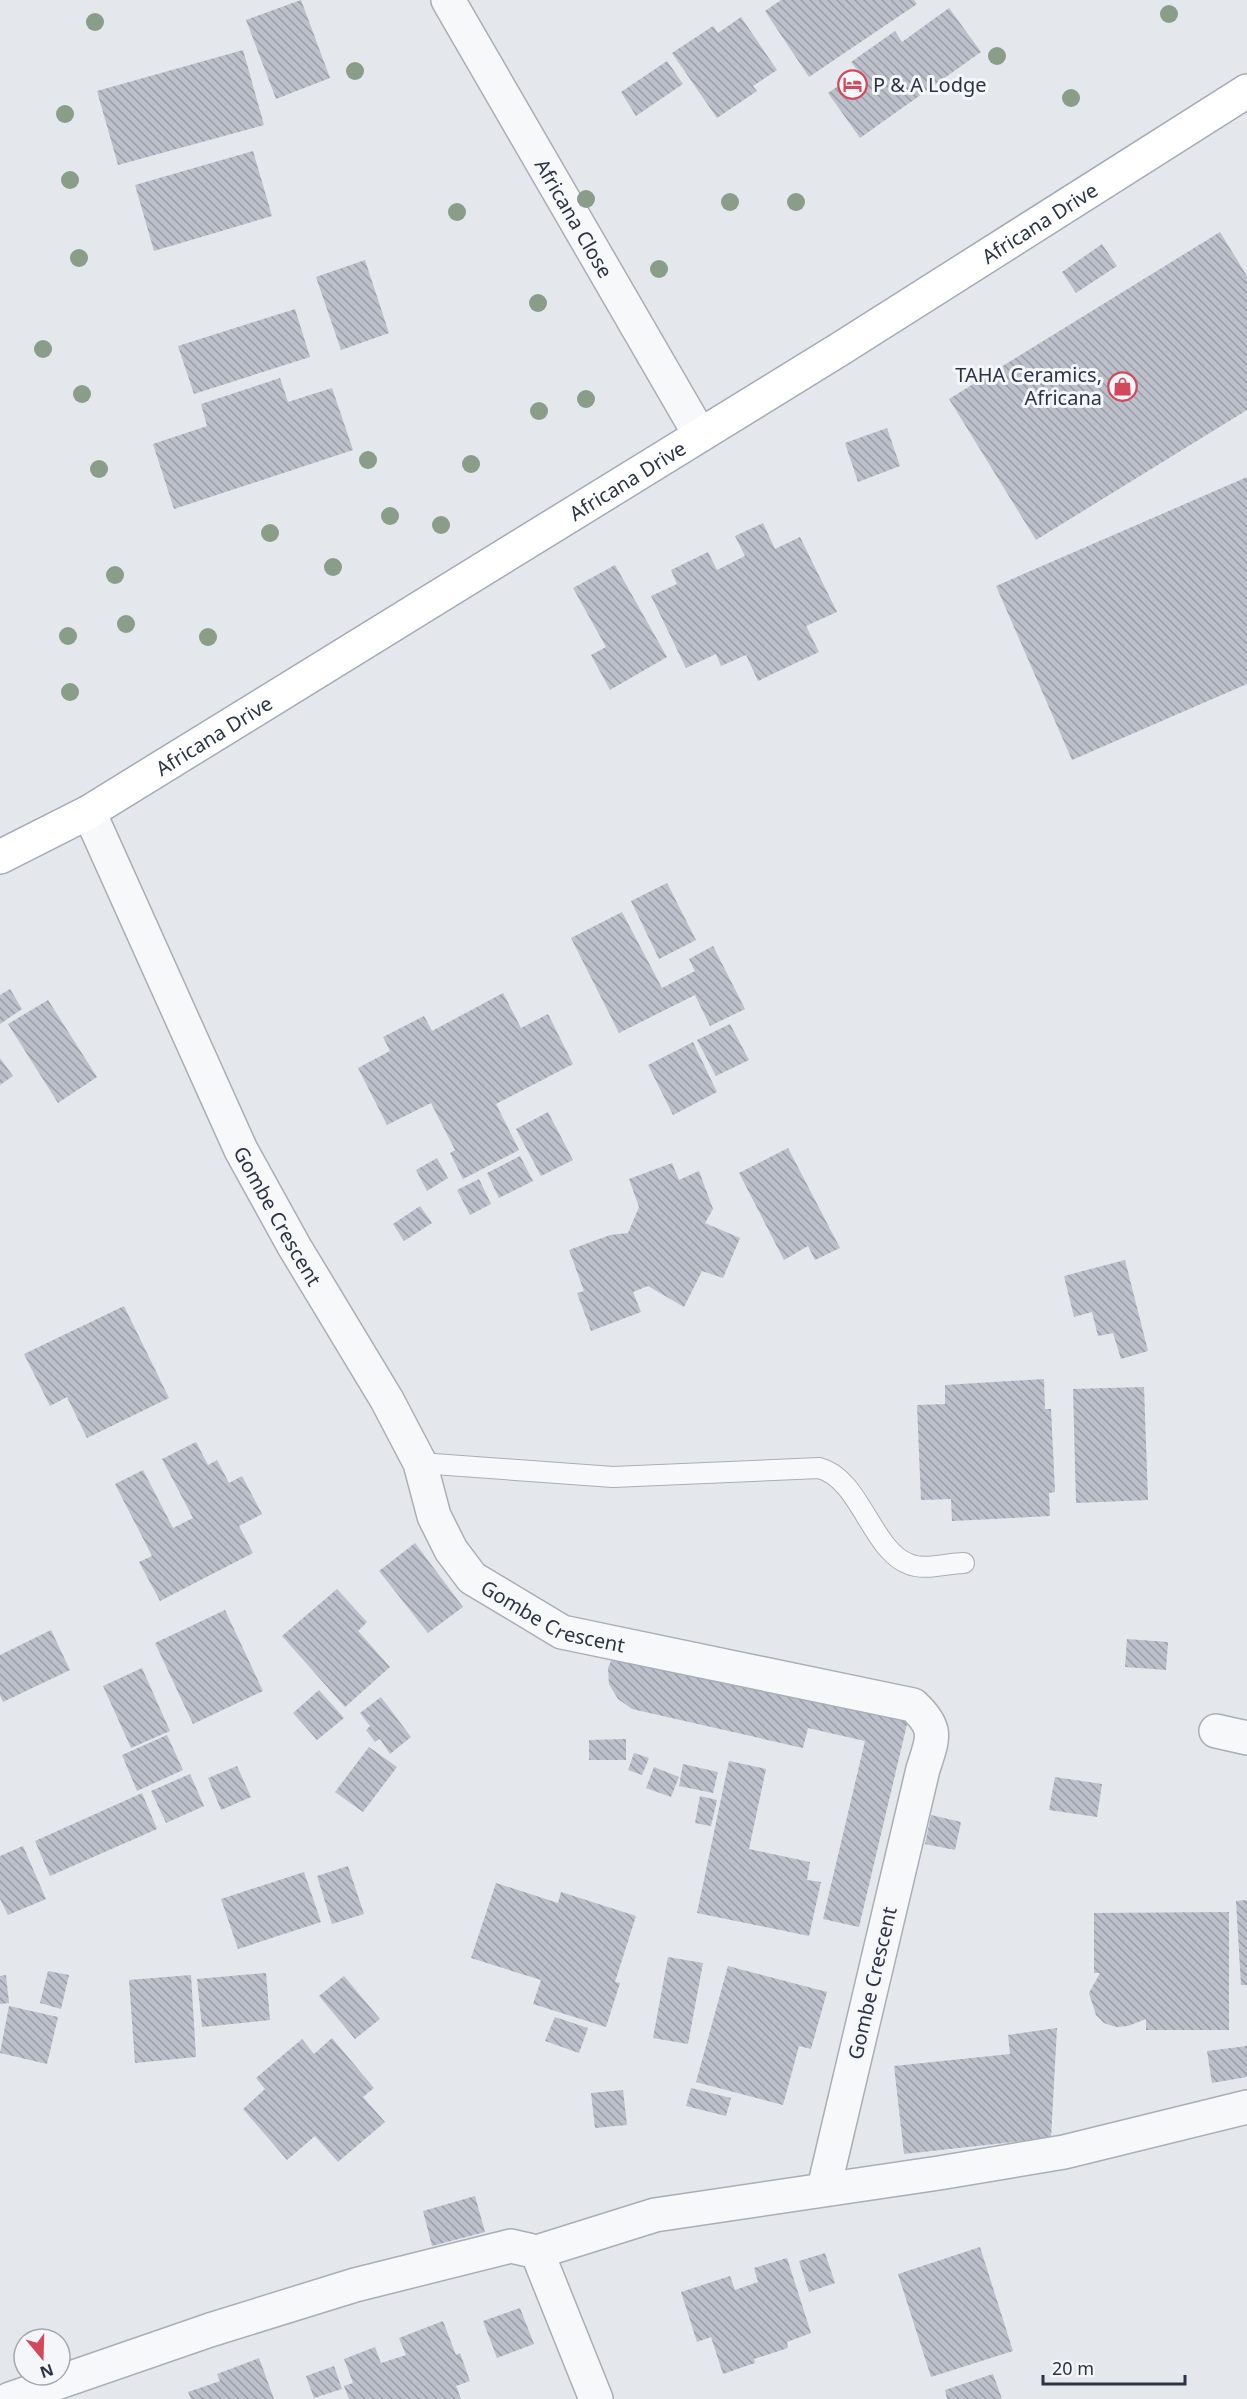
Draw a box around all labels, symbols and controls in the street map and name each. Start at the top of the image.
hotel icon: P & A Lodge [836,68,868,100]
place label: P & A Lodge [873,71,987,98]
street label: Africana Close [529,154,619,283]
street label: Africana Drive [976,176,1102,269]
place label: TAHA Ceramics, Africana [955,361,1102,411]
shop icon: TAHA Ceramics, Africana [1107,370,1139,402]
street label: Africana Drive [564,434,691,526]
street label: Africana Drive [150,689,277,781]
street label: Gombe Crescent [228,1141,328,1290]
street label: Gombe Crescent [476,1573,627,1658]
street label: Gombe Crescent [841,1904,903,2062]
north arrow [12,2327,72,2387]
scale bar [1043,2348,1186,2386]
text: 20 m [1052,2356,1094,2380]
text: N [37,2359,57,2384]

